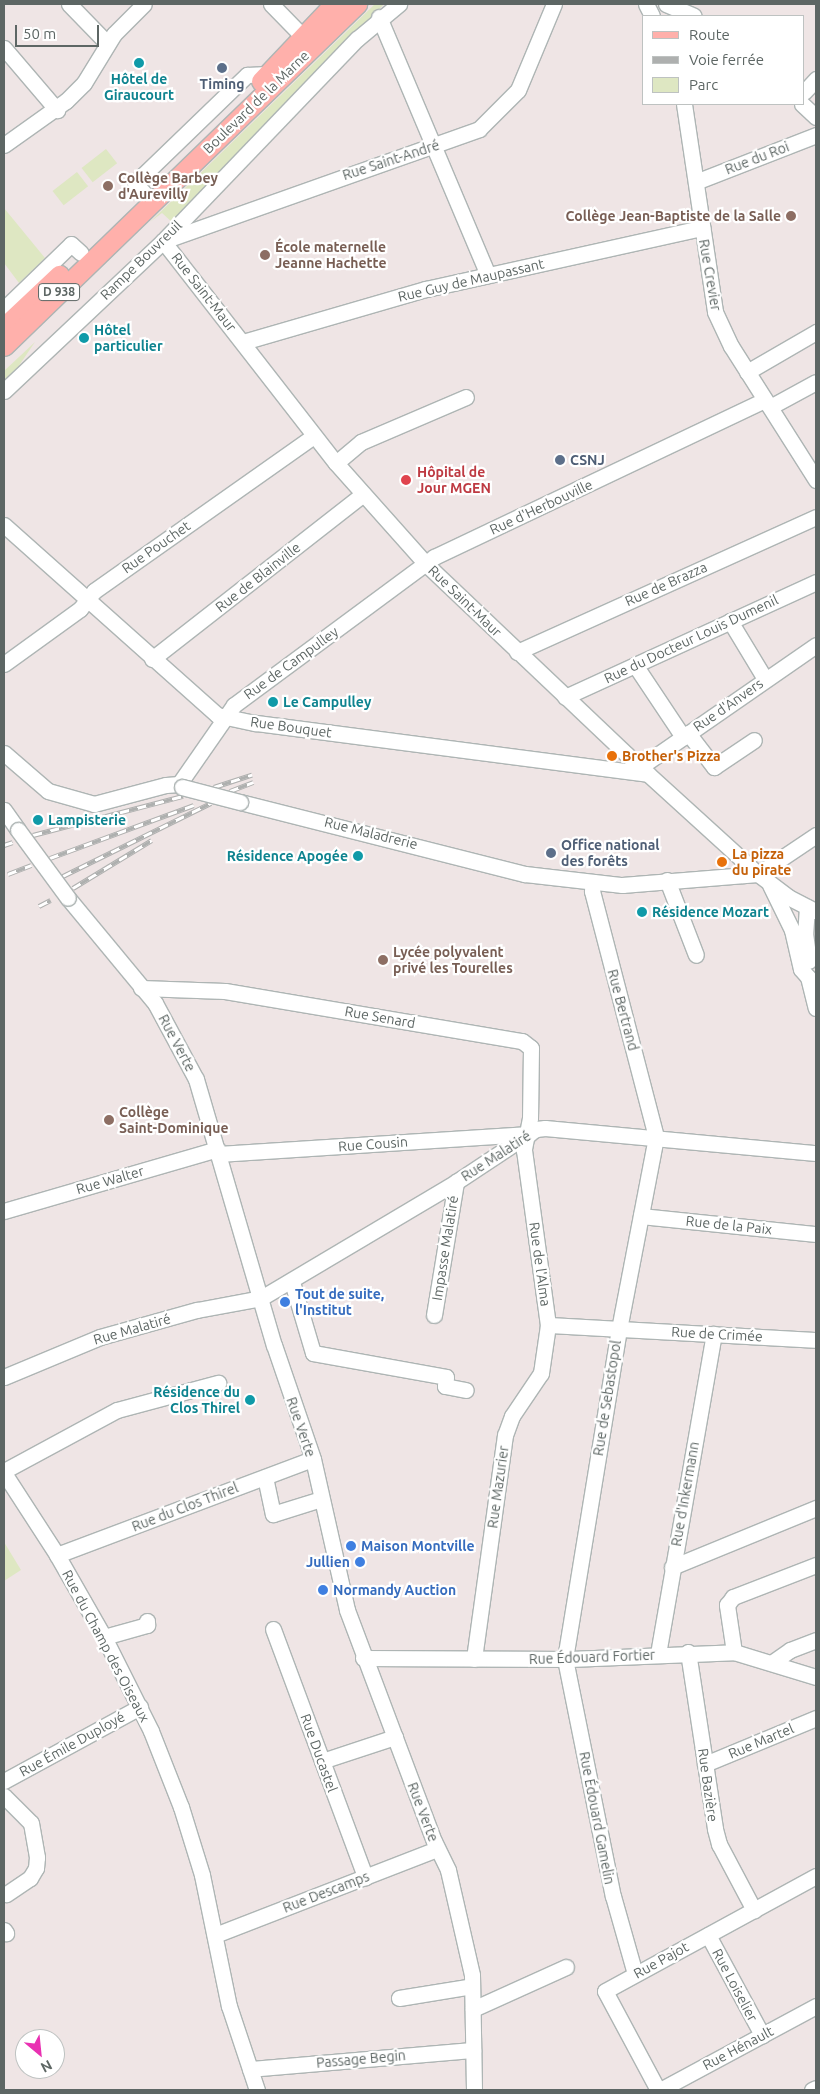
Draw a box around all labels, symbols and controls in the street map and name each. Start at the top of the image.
scale bar [18,15,101,47]
legend [642,15,805,105]
text: 50 m [23,25,56,42]
text: Route [689,26,730,43]
street label: Boulevard de la Marne [200,47,312,157]
text: Voie ferrée [689,51,764,68]
marker: Hôtel de Giraucourt [133,57,145,69]
marker: Timing [216,62,228,74]
place label: Hôtel de Giraucourt [104,71,174,104]
place label: Timing [199,76,245,92]
text: Parc [689,76,718,93]
street label: Rue Saint-André [340,136,442,184]
street label: Rue du Roi [723,138,791,178]
place label: Collège Barbey d'Aurevilly [118,170,218,202]
marker: Collège Barbey d'Aurevilly [102,180,114,192]
place label: Collège Jean-Baptiste de la Salle [566,208,781,224]
marker: Collège Jean-Baptiste de la Salle [785,210,797,222]
street label: Rampe Bouvreuil [97,217,185,303]
street label: Rue Crevier [695,238,725,312]
place label: École maternelle Jeanne Hachette [275,239,387,272]
street label: Rue Saint-Maur [168,249,240,335]
marker: École maternelle Jeanne Hachette [259,249,271,261]
street label: Rue Guy de Maupassant [396,255,546,305]
road number: D 938 [38,282,80,302]
place label: Hôtel particulier [94,322,163,354]
marker: Hôtel particulier [78,332,90,344]
place label: CSNJ [570,452,605,468]
marker: CSNJ [554,454,566,466]
place label: Hôpital de Jour MGEN [417,464,491,497]
marker: Hôpital de Jour MGEN [399,473,413,487]
street label: Rue d'Herbouville [487,476,595,538]
street label: Rue Pouchet [119,517,193,577]
street label: Rue de Blainville [212,539,304,615]
street label: Rue de Brazza [622,558,710,610]
street label: Rue Saint-Maur [425,562,505,640]
street label: Rue du Docteur Louis Dumenil [601,591,781,687]
street label: Rue de Campulley [240,623,342,703]
street label: Rue d'Anvers [690,675,766,735]
place label: Le Campulley [283,694,371,710]
marker: Le Campulley [267,696,279,708]
street label: Rue Bouquet [249,713,333,741]
place label: Brother's Pizza [622,748,721,764]
marker: Brother's Pizza [606,750,618,762]
place label: Lampisterie [48,812,126,828]
street label: Rue Maladrerie [323,813,419,853]
marker: Lampisterie [32,814,44,826]
place label: Office national des forêts [561,837,660,870]
place label: La pizza du pirate [732,846,791,879]
marker: Office national des forêts [545,847,557,859]
place label: Résidence Apogée [227,848,348,864]
marker: Résidence Apogée [352,850,364,862]
marker: La pizza du pirate [716,856,728,868]
place label: Résidence Mozart [652,904,769,920]
marker: Résidence Mozart [636,906,648,918]
place label: Lycée polyvalent privé les Tourelles [393,944,513,976]
marker: Lycée polyvalent privé les Tourelles [377,954,389,966]
street label: Rue Bertrand [604,967,642,1053]
street label: Rue Senard [343,1003,417,1031]
street label: Rue Verte [155,1012,199,1074]
place label: Collège Saint-Dominique [119,1104,228,1136]
marker: Collège Saint-Dominique [103,1114,115,1126]
street label: Rue Malatiré [458,1127,534,1185]
street label: Rue Cousin [338,1133,408,1155]
street label: Rue Walter [74,1162,146,1198]
street label: Impasse Malatiré [428,1194,462,1302]
street label: Rue de la Paix [685,1212,773,1238]
street label: Rue de l'Alma [526,1221,554,1307]
place label: Tout de suite, l'Institut [295,1286,384,1318]
marker: Tout de suite, l'Institut [279,1296,291,1308]
street label: Rue Malatiré [91,1310,173,1348]
street label: Rue de Crimée [671,1323,763,1345]
street label: Rue de Sebastopol [590,1339,624,1457]
place label: Résidence du Clos Thirel [153,1384,240,1416]
marker: Résidence du Clos Thirel [244,1394,256,1406]
street label: Rue Verte [283,1395,319,1459]
street label: Rue d'Inkermann [668,1440,702,1548]
street label: Rue Mazurier [484,1445,512,1529]
street label: Rue du Clos Thirel [129,1479,241,1535]
place label: Maison Montville [361,1538,475,1554]
marker: Maison Montville [345,1540,357,1552]
place label: Jullien [306,1554,350,1570]
marker: Jullien [354,1556,366,1568]
street label: Rue du Champ des Oiseaux [59,1567,153,1725]
place label: Normandy Auction [333,1582,456,1598]
marker: Normandy Auction [317,1584,329,1596]
street label: Rue Édouard Fortier [529,1646,655,1668]
street label: Rue Émile Duployé [16,1708,128,1780]
street label: Rue Ducastel [297,1712,341,1794]
street label: Rue Martel [726,1720,796,1762]
street label: Rue Bazière [695,1747,721,1823]
street label: Rue Édouard Gamelin [576,1750,618,1886]
street label: Rue Verte [404,1780,442,1844]
street label: Rue Descamps [280,1868,372,1916]
street label: Rue Pajot [631,1938,691,1982]
street label: Rue Loiselier [709,1946,761,2024]
street label: Rue Hénault [700,2022,776,2074]
north arrow [15,2029,65,2079]
street label: Passage Begin [316,2047,406,2071]
text: N [38,2057,55,2076]

